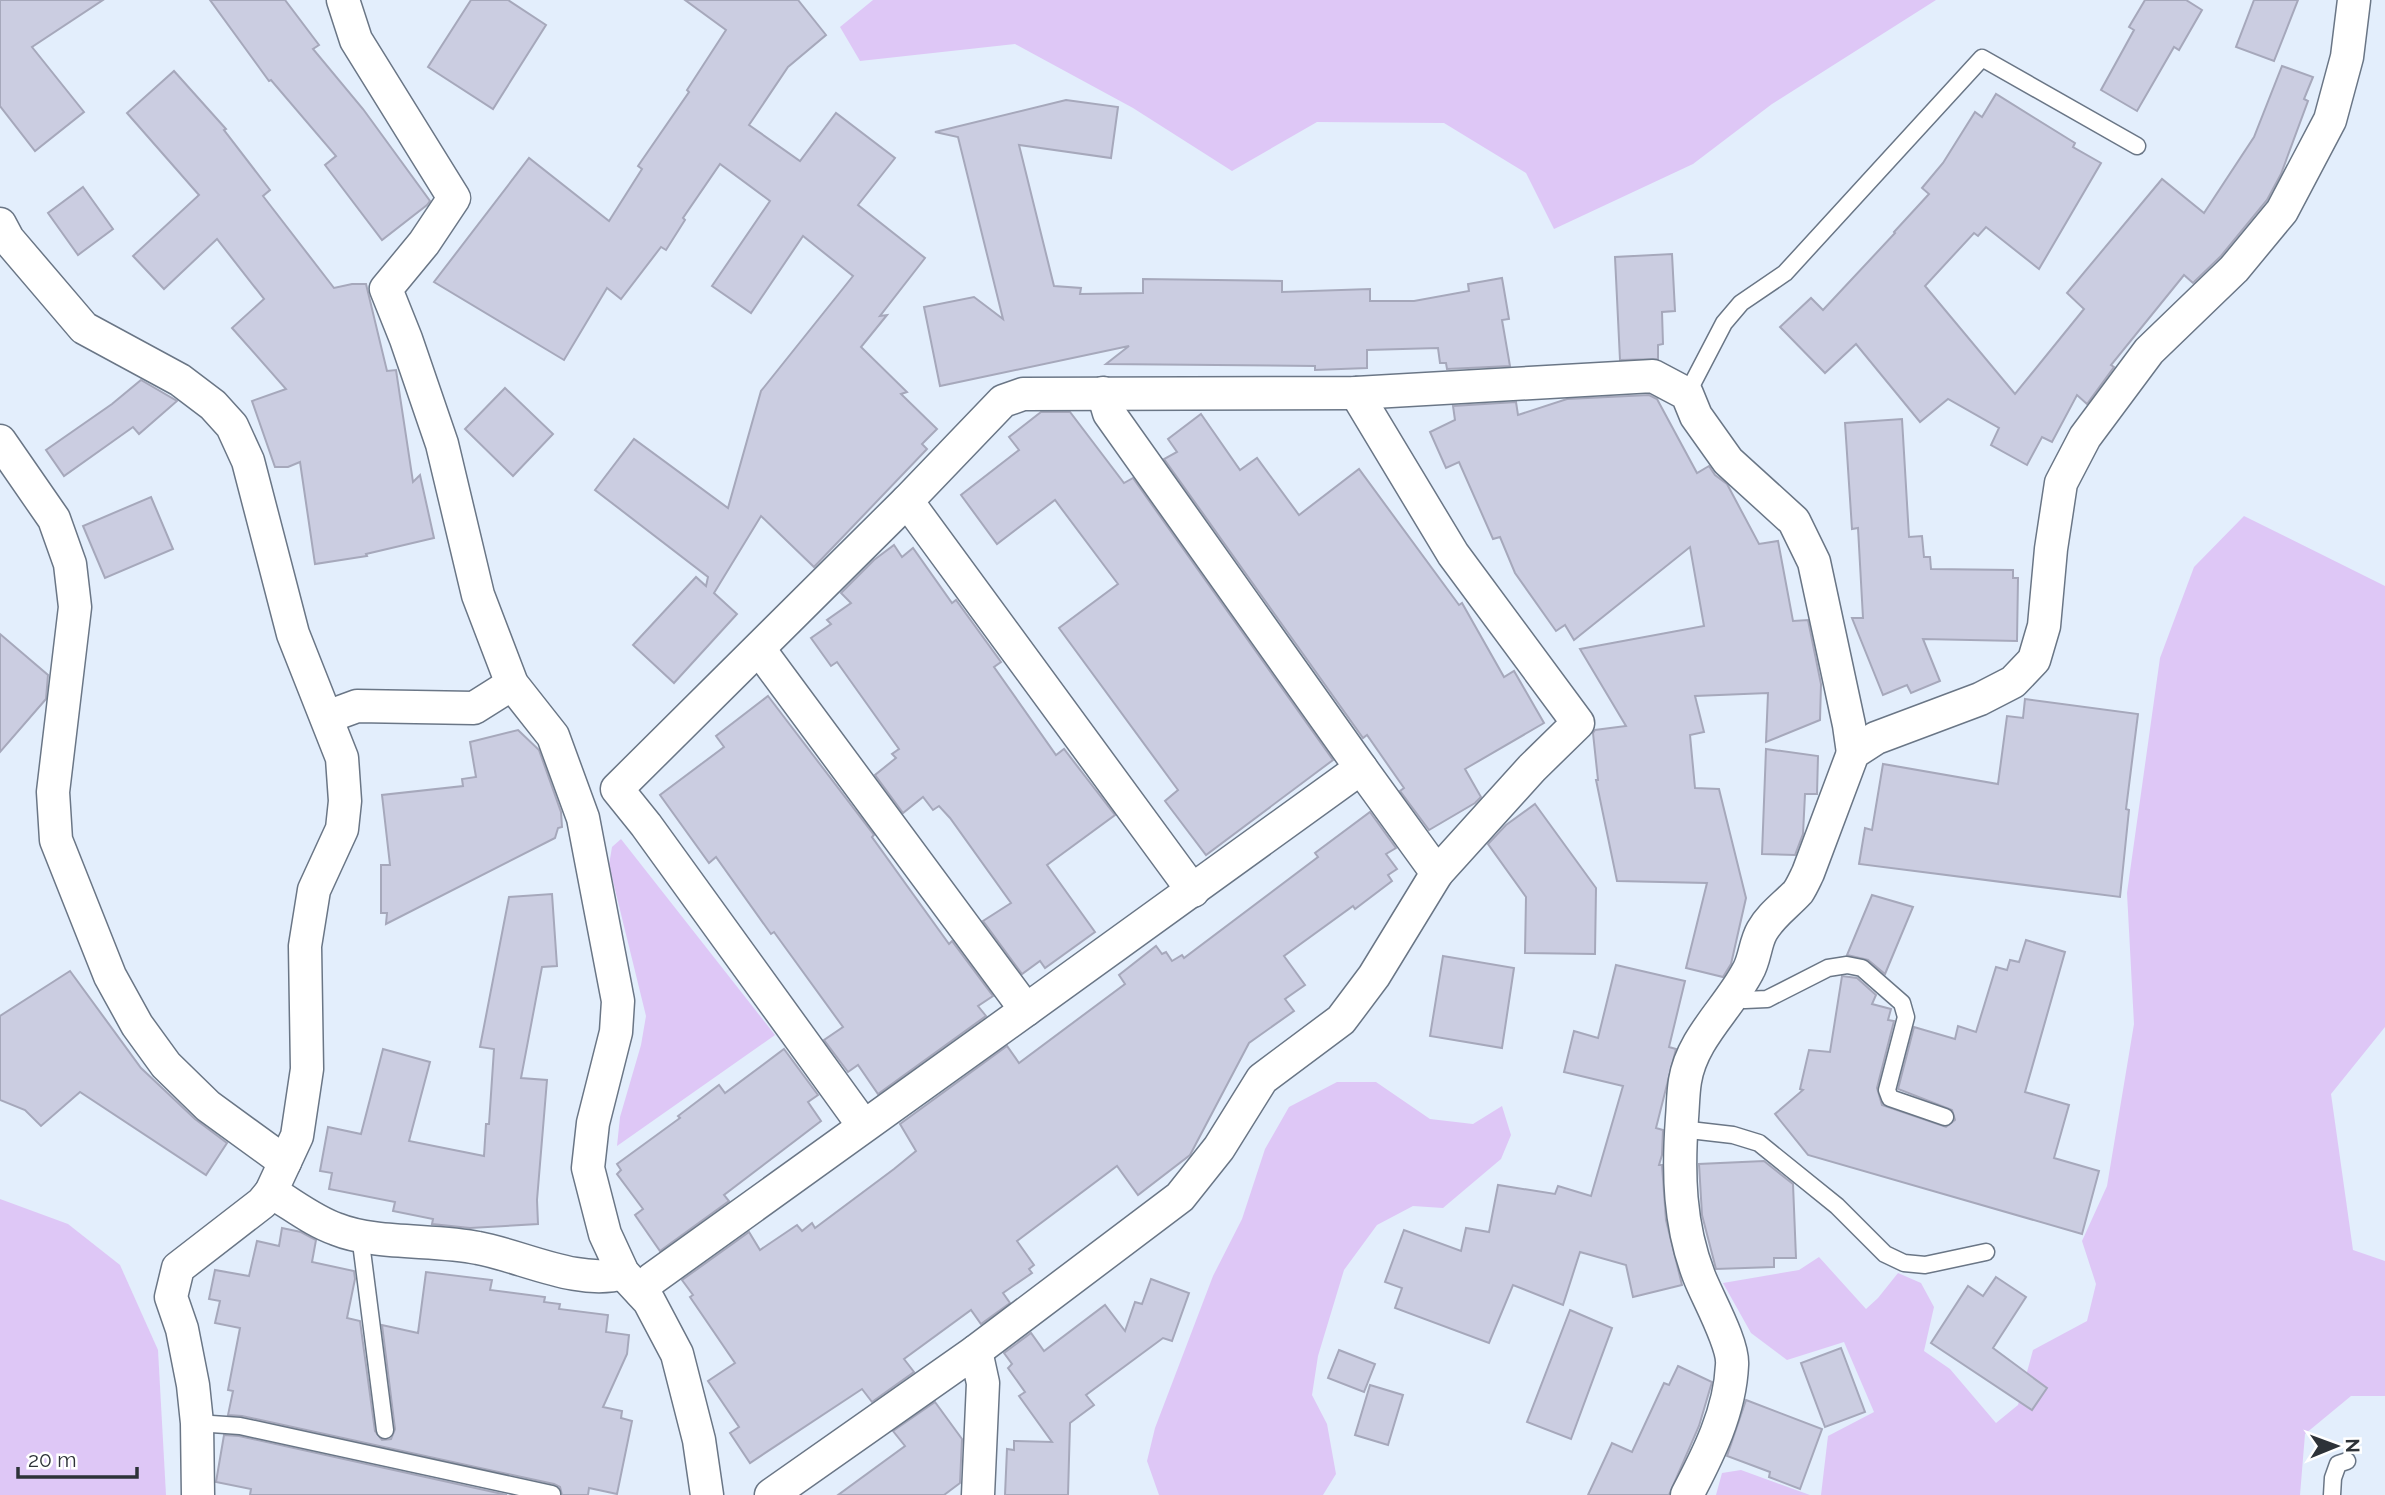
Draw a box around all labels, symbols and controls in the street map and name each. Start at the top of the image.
north arrow [2301,1411,2371,1481]
scale bar [18,1436,136,1480]
text: N [2342,1438,2364,1453]
text: 20 m [28,1447,76,1472]

